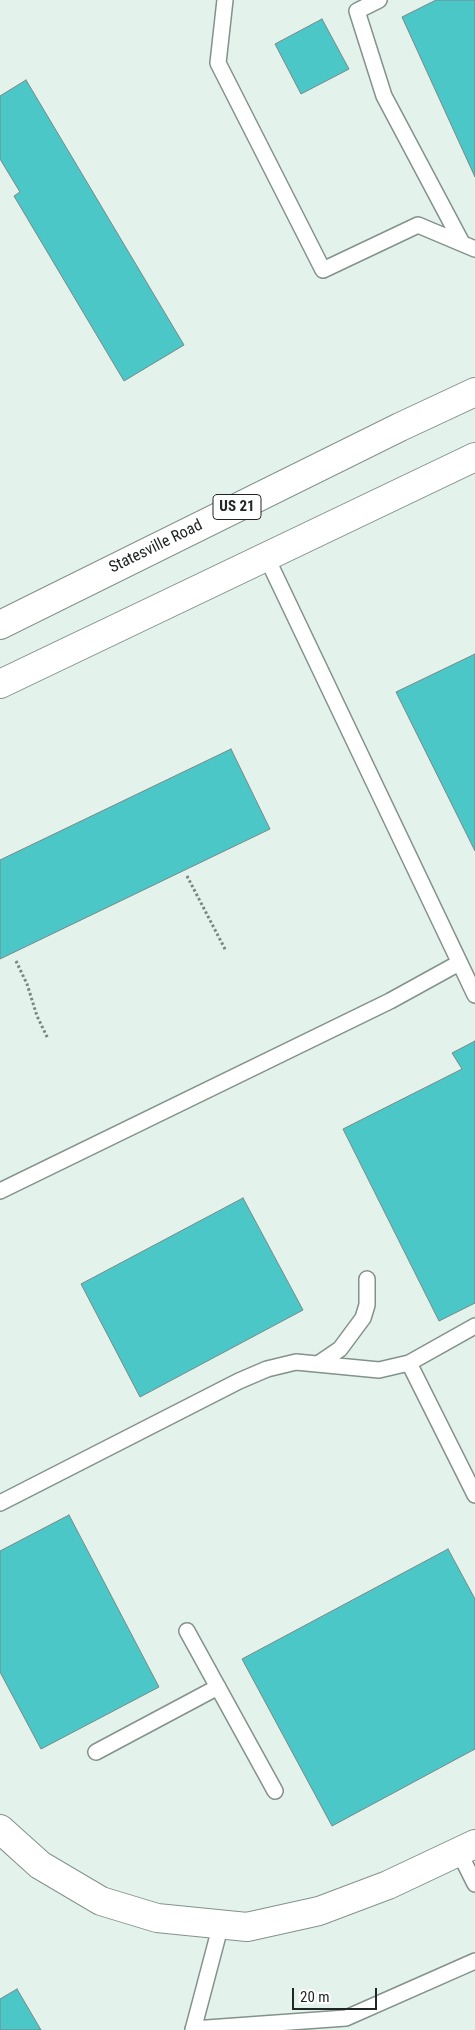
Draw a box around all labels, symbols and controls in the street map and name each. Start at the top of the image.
road number: US 21 [213,494,261,520]
street label: Statesville Road [106,516,206,578]
scale bar [295,1978,380,2010]
text: 20 m [300,1988,330,2006]

